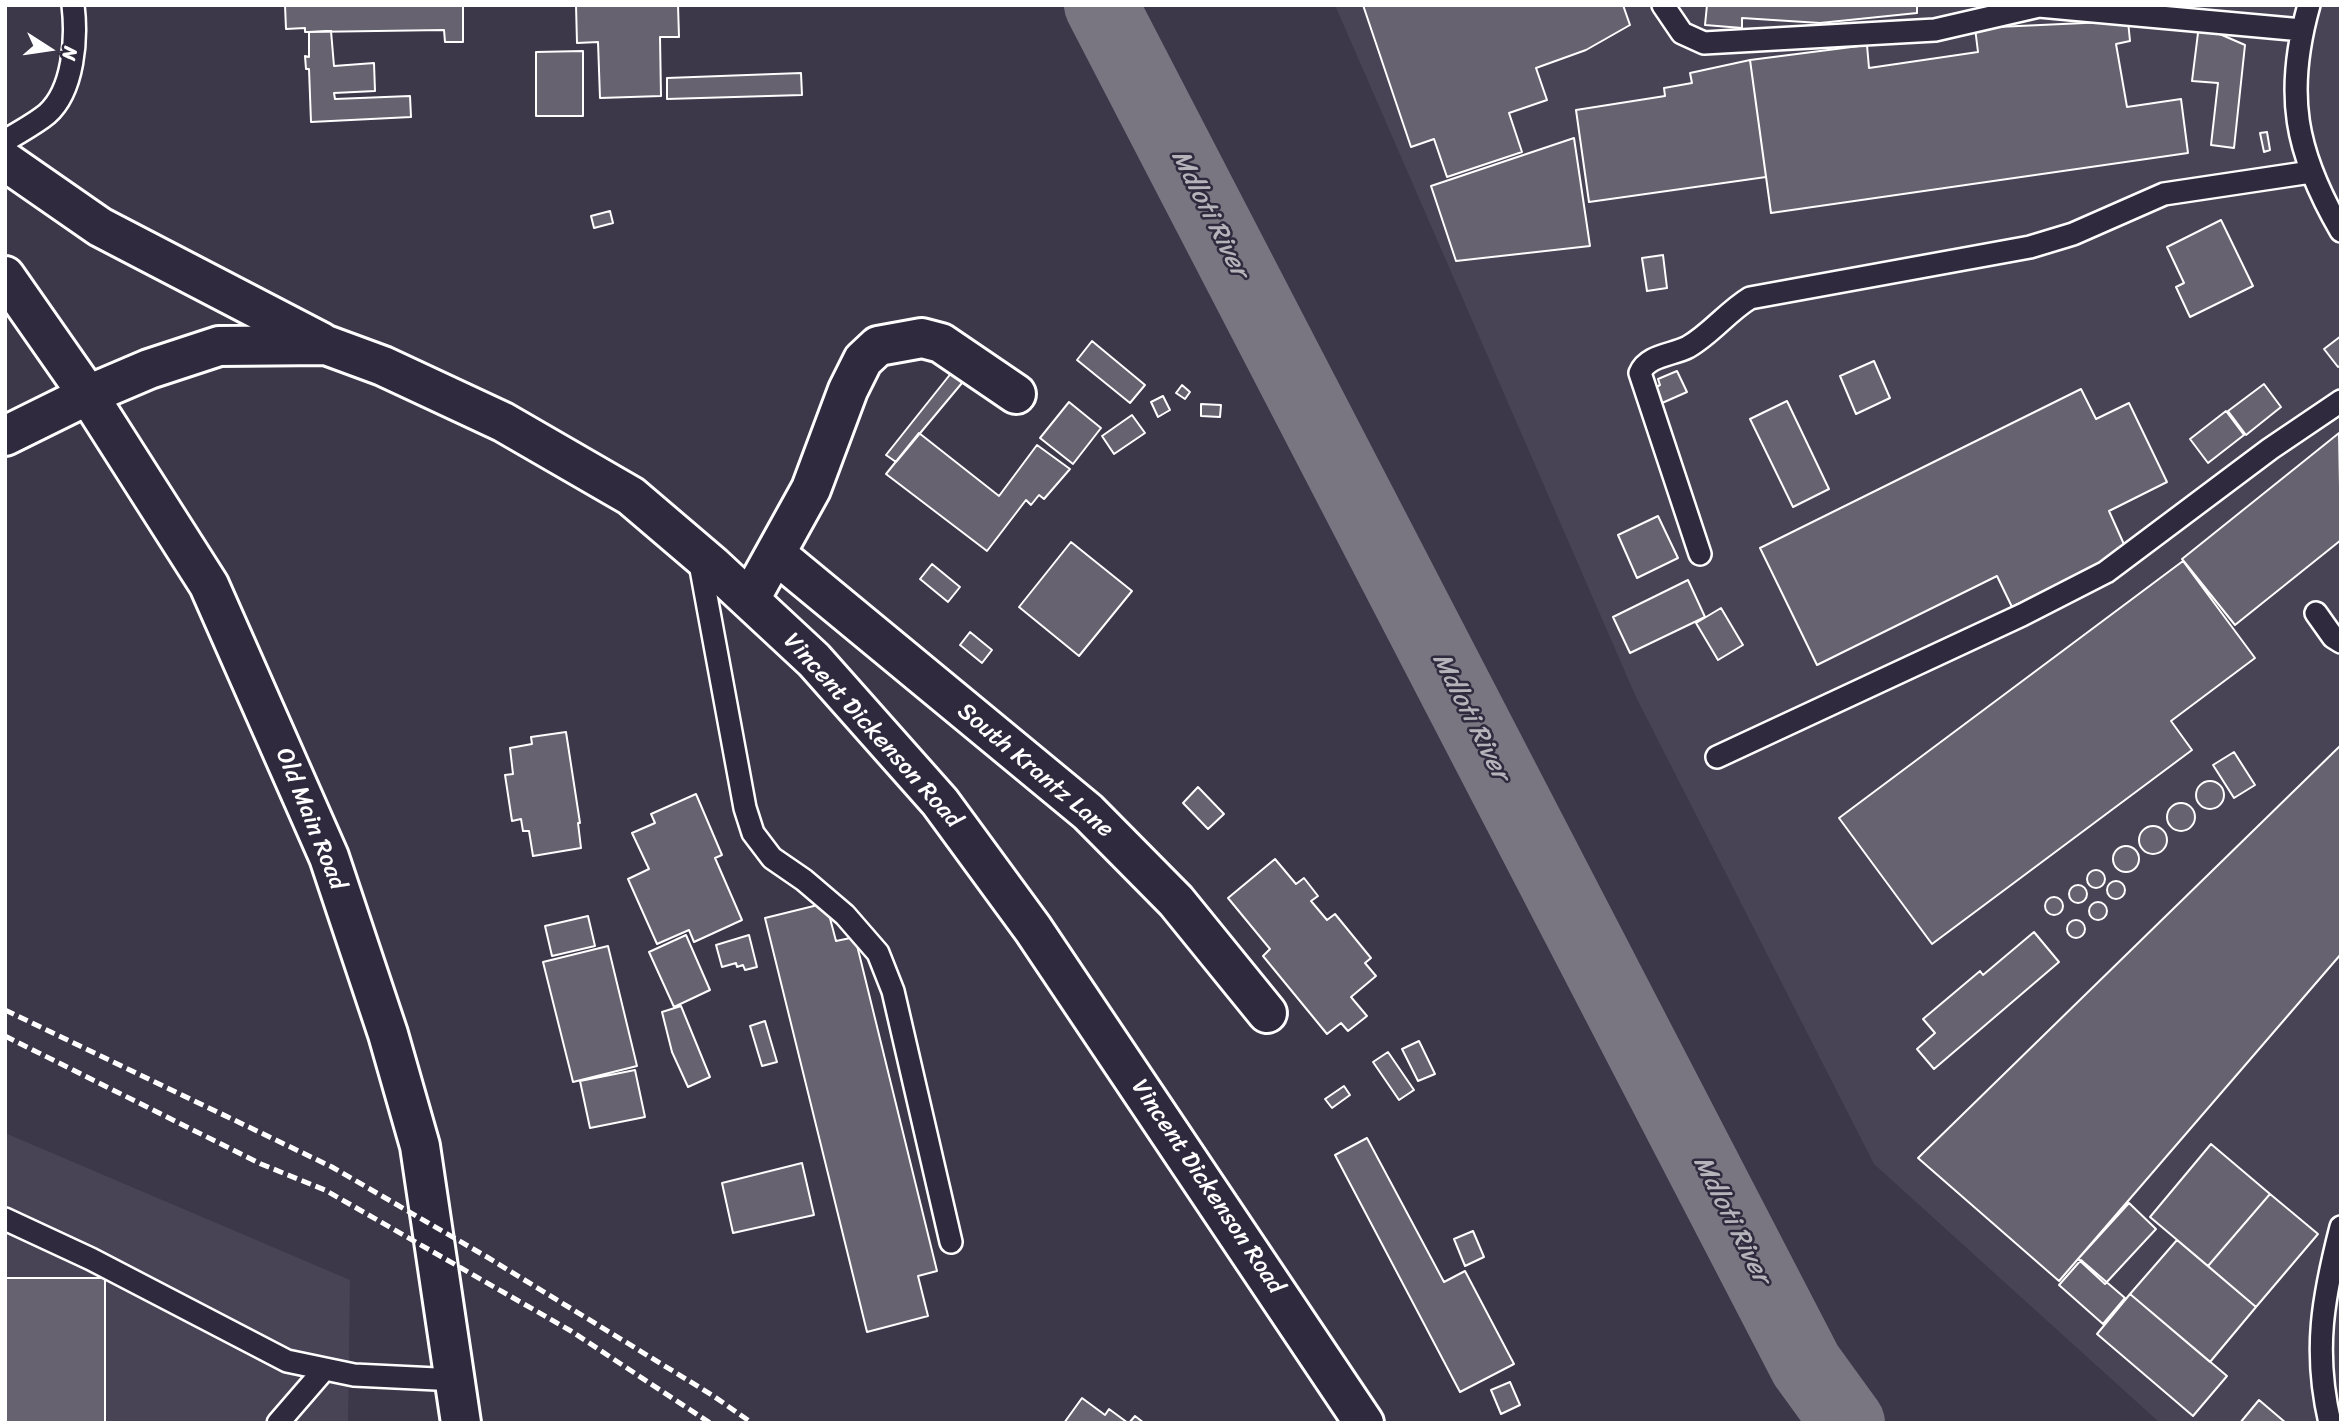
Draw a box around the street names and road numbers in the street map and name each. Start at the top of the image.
street label: Vincent Dickenson Road [777,628,967,834]
street label: South Krantz Lane [951,697,1119,845]
street label: Old Main Road [269,744,351,894]
street label: Vincent Dickenson Road [1124,1074,1290,1300]

